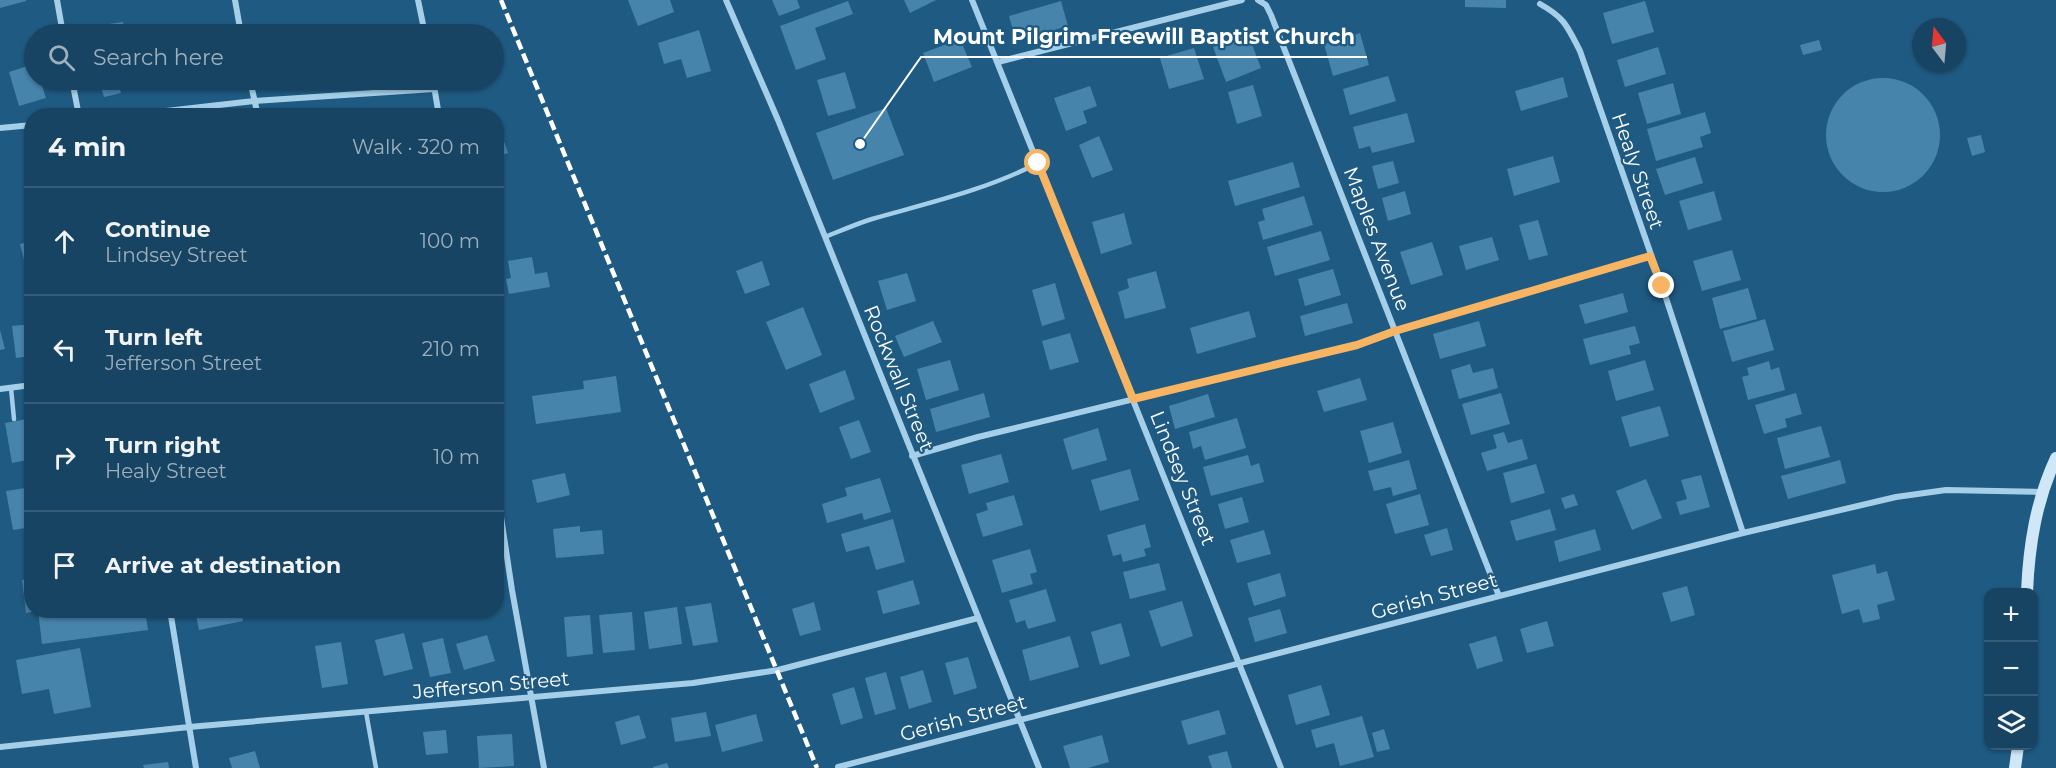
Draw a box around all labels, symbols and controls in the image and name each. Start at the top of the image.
callout: Mount Pilgrim Freewill Baptist Church [921,18,1367,57]
north arrow [1912,18,1966,72]
search box [24,24,504,90]
text: Mount Pilgrim Freewill Baptist Church [933,24,1355,49]
icon: search [45,41,78,74]
text: Search here [93,44,224,71]
street label: Healy Street [1607,110,1669,232]
text: 4 min [48,131,126,163]
text: Walk · 320 m [352,135,480,159]
route start [1024,149,1050,175]
street label: Maples Avenue [1338,164,1416,314]
text: Continue [105,216,211,243]
icon: ahead [48,225,81,258]
text: 100 m [420,229,480,253]
text: Lindsey Street [105,243,248,267]
route end [1648,272,1674,298]
street label: Rockwall Street [859,302,939,454]
text: Turn left [105,324,203,351]
icon: left [48,333,81,366]
text: 210 m [422,337,480,361]
text: Jefferson Street [105,351,262,375]
street label: Lindsey Street [1145,407,1221,549]
text: Turn right [105,432,220,459]
icon: right [48,441,81,474]
text: 10 m [433,445,480,469]
text: Healy Street [105,459,227,483]
icon: arrive [48,549,81,582]
text: Arrive at destination [105,552,341,579]
street label: Gerish Street [1368,568,1500,624]
map controls [1984,588,2038,750]
button: + [1984,588,2038,642]
button: − [1984,642,2038,696]
street label: Jefferson Street [411,666,570,704]
street label: Gerish Street [897,690,1029,746]
button: layers [1984,696,2038,750]

